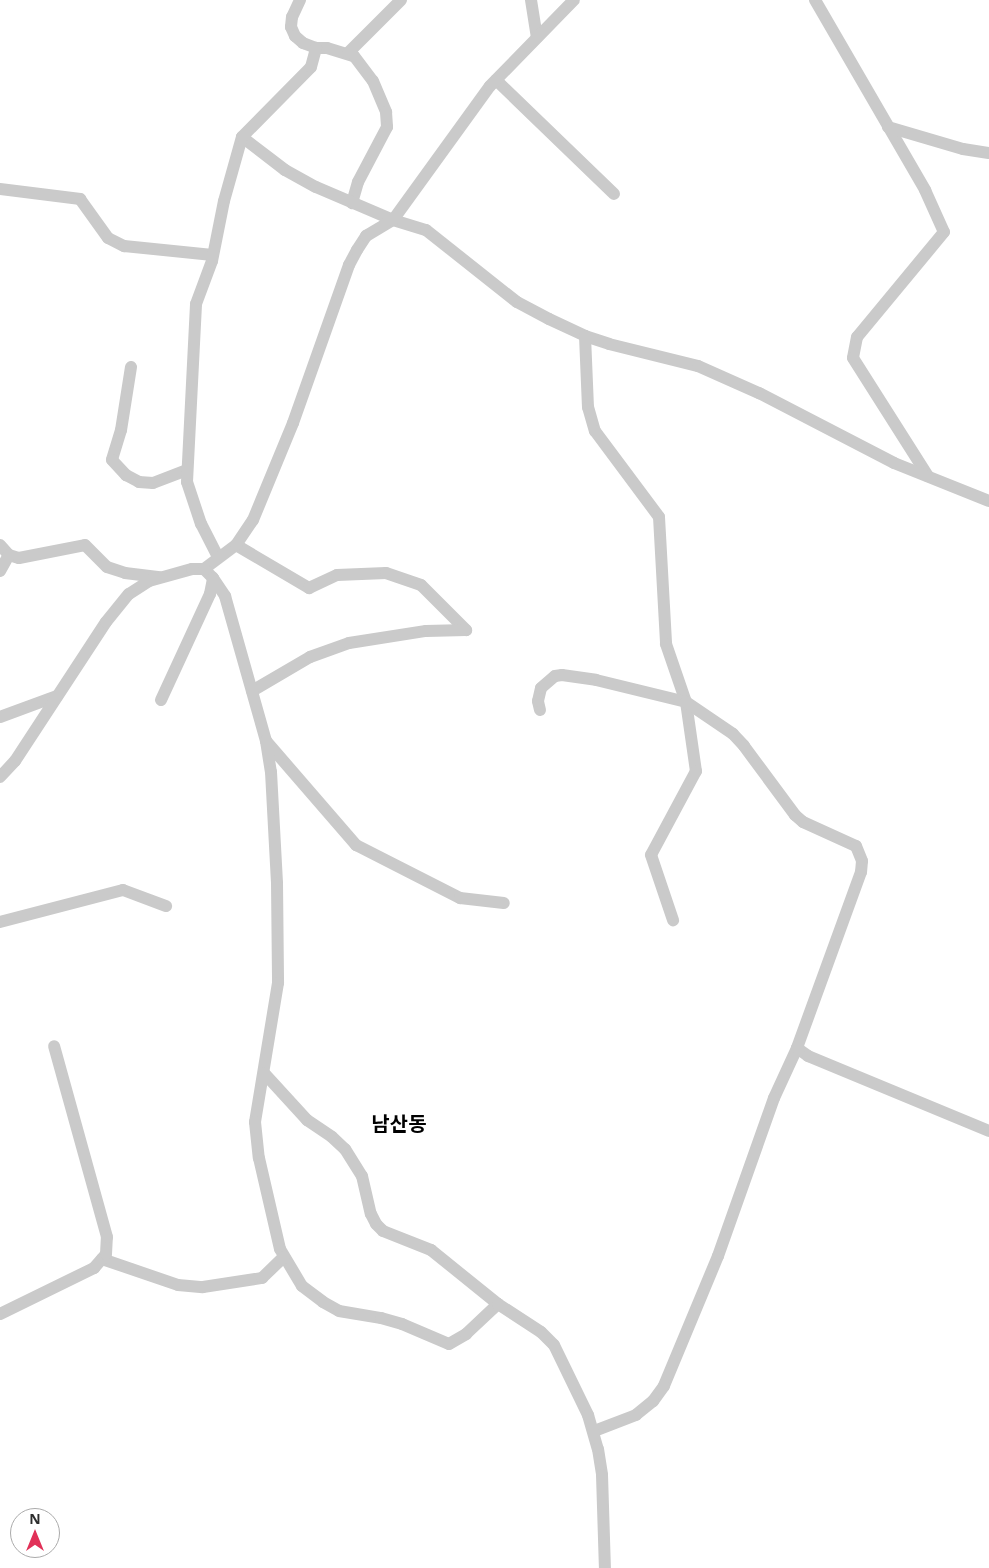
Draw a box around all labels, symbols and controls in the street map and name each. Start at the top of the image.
district label: 남산동 [371,1111,427,1135]
north arrow [10,1508,60,1558]
text: N [29,1509,41,1528]

